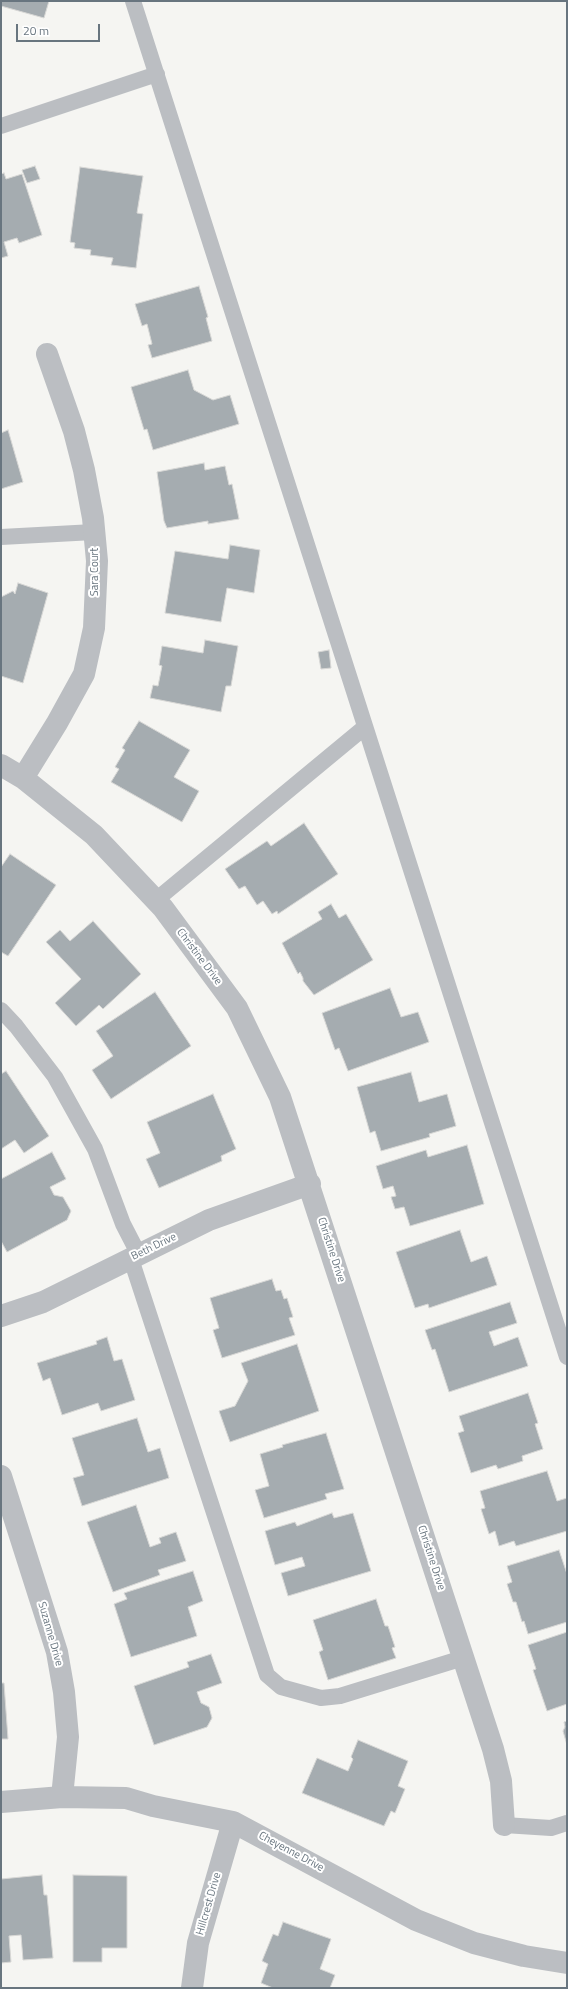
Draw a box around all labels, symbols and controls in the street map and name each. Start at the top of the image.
scale bar [18,16,102,42]
text: 20 m [23,21,49,40]
street label: Sara Court [88,548,102,596]
street label: Christine Drive [173,926,225,988]
street label: Christine Drive [314,1216,348,1284]
street label: Beth Drive [129,1230,179,1264]
street label: Christine Drive [414,1524,448,1592]
street label: Suzanne Drive [35,1600,65,1668]
street label: Cheyenne Drive [256,1829,326,1875]
street label: Hillcrest Drive [194,1871,224,1937]

